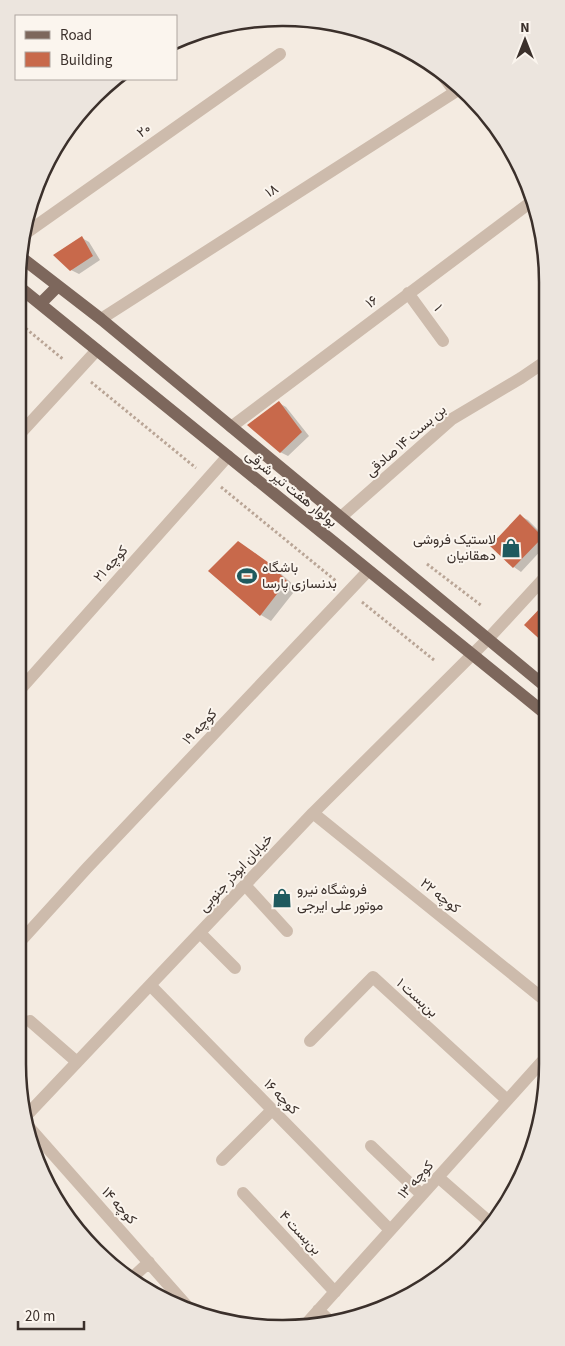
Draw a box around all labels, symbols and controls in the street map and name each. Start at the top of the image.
legend [15,15,178,80]
north arrow [500,15,550,65]
text: N [520,18,530,38]
text: Road [60,25,92,46]
text: Building [60,50,113,71]
street label: ۲۰ [133,119,155,143]
street label: ۱۸ [261,179,283,203]
street label: ۱۶ [362,291,382,313]
street label: ۱ [429,300,447,316]
street label: بن بست ۱۴ صادقی [361,400,451,482]
street label: بولوار هفت تیر شرقی [241,446,341,532]
place label: لاستیک فروشی دهقانیان [413,530,496,566]
shop icon: لاستیک فروشی دهقانیان [500,537,522,559]
street label: کوچه ۲۱ [89,541,133,587]
place label: باشگاه بدنسازی پارسا [262,558,337,594]
sports icon: باشگاه بدنسازی پارسا [236,565,258,587]
street label: کوچه ۱۹ [178,705,222,749]
street label: خیابان ابوذر جنوبی [194,829,278,917]
street label: کوچه ۲۲ [416,874,464,918]
place label: فروشگاه نیرو موتور علی ایرجی [297,880,383,916]
shop icon: فروشگاه نیرو موتور علی ایرجی [271,887,293,909]
street label: بن‌بست ۱ [392,974,442,1022]
street label: کوچه ۱۶ [259,1075,303,1119]
street label: کوچه ۱۳ [393,1157,439,1203]
street label: کوچه ۱۴ [97,1183,141,1229]
street label: بن‌بست ۴ [274,1206,326,1260]
scale bar [18,1298,84,1330]
text: 20 m [25,1306,55,1327]

